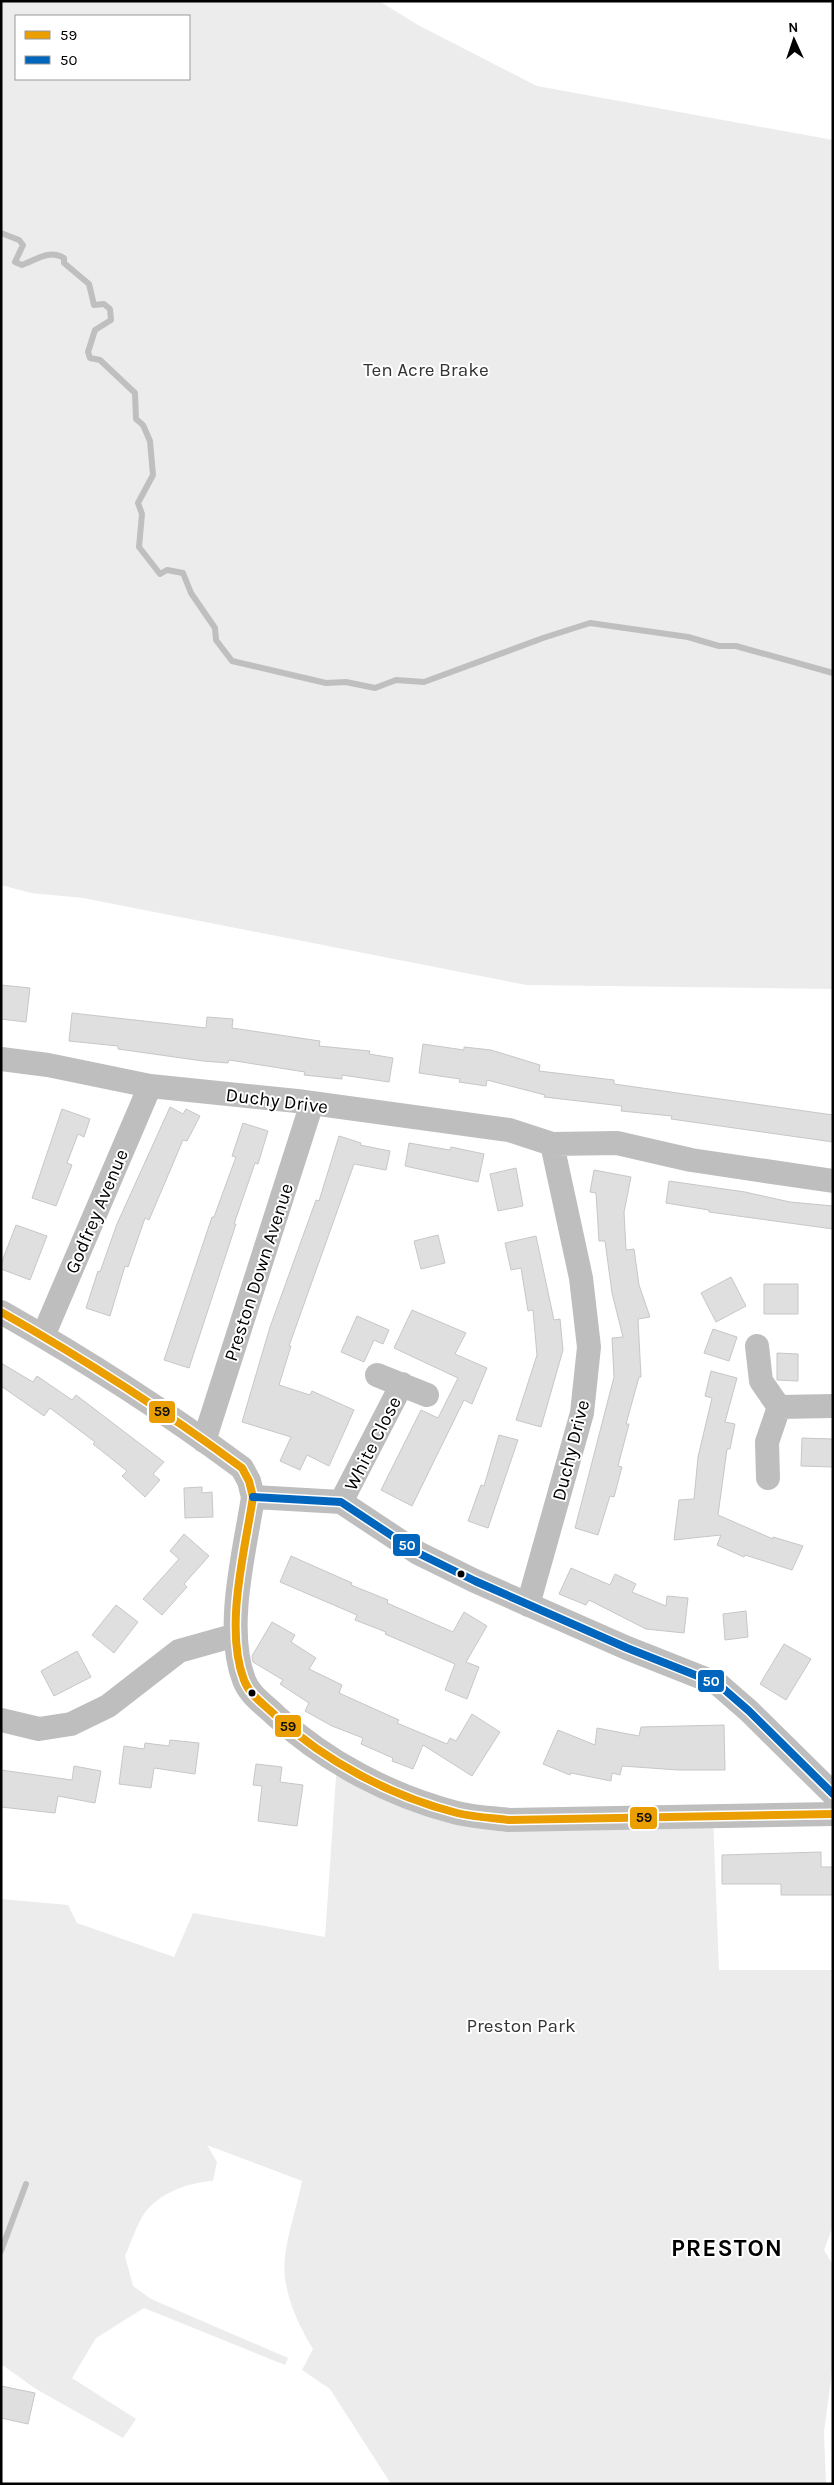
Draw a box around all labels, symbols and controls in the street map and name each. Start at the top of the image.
legend [15,15,190,80]
north arrow [769,15,819,65]
text: N [788,19,799,36]
text: 59 [60,26,77,44]
text: 50 [60,51,77,69]
park label: Ten Acre Brake [363,359,489,381]
street label: Duchy Drive [224,1084,329,1118]
street label: Godfrey Avenue [61,1146,133,1277]
street label: Preston Down Avenue [220,1181,298,1364]
street label: White Close [340,1393,406,1494]
street label: Duchy Drive [548,1398,594,1503]
line badge: 59 [148,1400,176,1424]
text: 59 [154,1403,170,1420]
line badge: 50 [392,1533,421,1557]
text: 50 [398,1537,416,1554]
unlabelled marker [456,1569,466,1579]
line badge: 50 [697,1669,725,1693]
text: 50 [702,1673,720,1690]
unlabelled marker [247,1688,257,1698]
line badge: 59 [274,1714,302,1738]
text: 59 [280,1718,296,1735]
line badge: 59 [629,1806,658,1830]
text: 59 [636,1809,652,1826]
park label: Preston Park [466,2015,576,2037]
district label: PRESTON [671,2234,783,2262]

